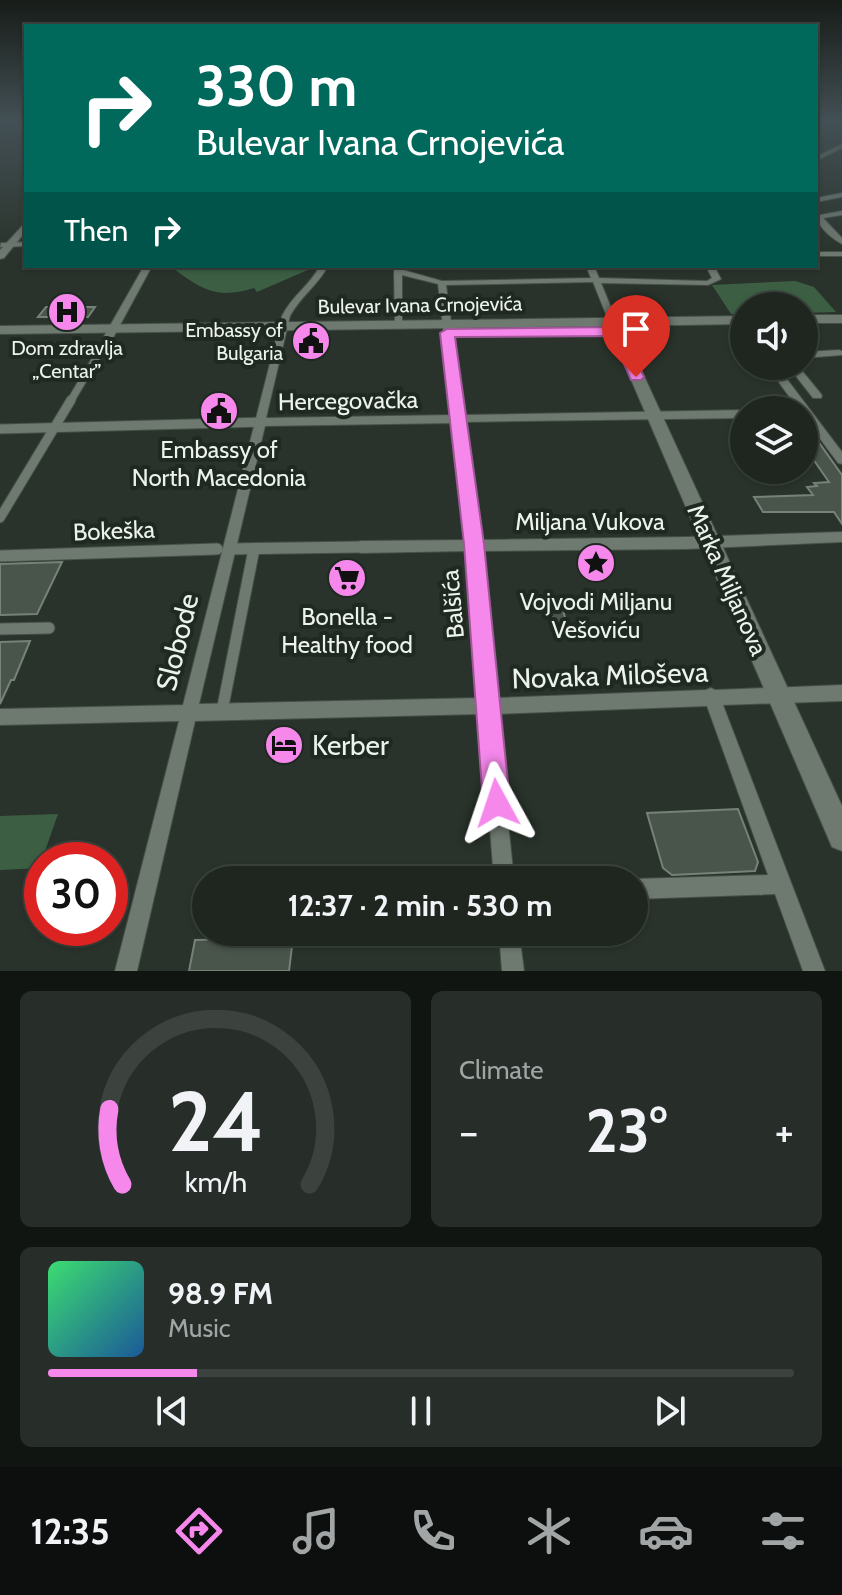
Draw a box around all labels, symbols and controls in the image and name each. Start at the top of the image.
text: 330 m [196,52,357,120]
icon: right [64,56,168,160]
text: Bulevar Ivana Crnojevića [196,120,564,164]
icon: right [144,208,188,252]
text: Then [64,212,128,249]
hospital icon: Dom zdravlja „Centar” [46,291,88,333]
street label: Bulevar Ivana Crnojevića [318,291,523,319]
map controls [730,292,818,484]
button: sound [730,292,818,380]
pin [602,295,670,377]
icon: arrive [614,307,658,351]
place label: Embassy of Bulgaria [185,318,283,365]
public building icon: Embassy of Bulgaria [290,320,332,362]
place label: Dom zdravlja „Centar” [11,336,123,383]
street label: Hercegovačka [278,385,419,416]
public building icon: Embassy of North Macedonia [198,390,240,432]
button: layers [730,396,818,484]
place label: Embassy of North Macedonia [132,435,307,492]
street label: Marka Miljanova [681,500,774,660]
street label: Miljana Vukova [515,507,665,536]
street label: Bokeška [72,515,156,546]
place icon: Vojvodi Miljanu Vešoviću [575,542,617,584]
supermarket icon: Bonella - Healthy food [326,557,368,599]
street label: Balšića [435,568,470,640]
place label: Vojvodi Miljanu Vešoviću [520,587,672,644]
street label: Slobode [149,590,205,694]
place label: Bonella - Healthy food [281,602,413,659]
street label: Novaka Miloševa [511,655,709,695]
hotel icon: Kerber [263,724,305,766]
place label: Kerber [312,728,389,762]
position arrow [455,761,539,845]
speed limit sign: 30 [24,842,128,946]
text: 12:37 · 2 min · 530 m [288,887,552,924]
text: Climate [459,1054,544,1086]
text: 24 [168,1071,263,1172]
text: 23° [586,1094,667,1167]
text: − [459,1105,478,1158]
text: + [775,1105,794,1158]
text: km/h [184,1164,247,1199]
text: 98.9 FM [168,1275,273,1312]
text: Music [168,1312,231,1344]
icon: previous [150,1389,194,1433]
icon: pause [399,1389,443,1433]
icon: next [648,1389,692,1433]
icon: directions [171,1503,227,1559]
icon: music [288,1503,344,1559]
icon: phone [405,1503,461,1559]
icon: climate [521,1503,577,1559]
icon: car [638,1503,694,1559]
icon: filters [755,1503,811,1559]
text: 12:35 [30,1509,110,1553]

